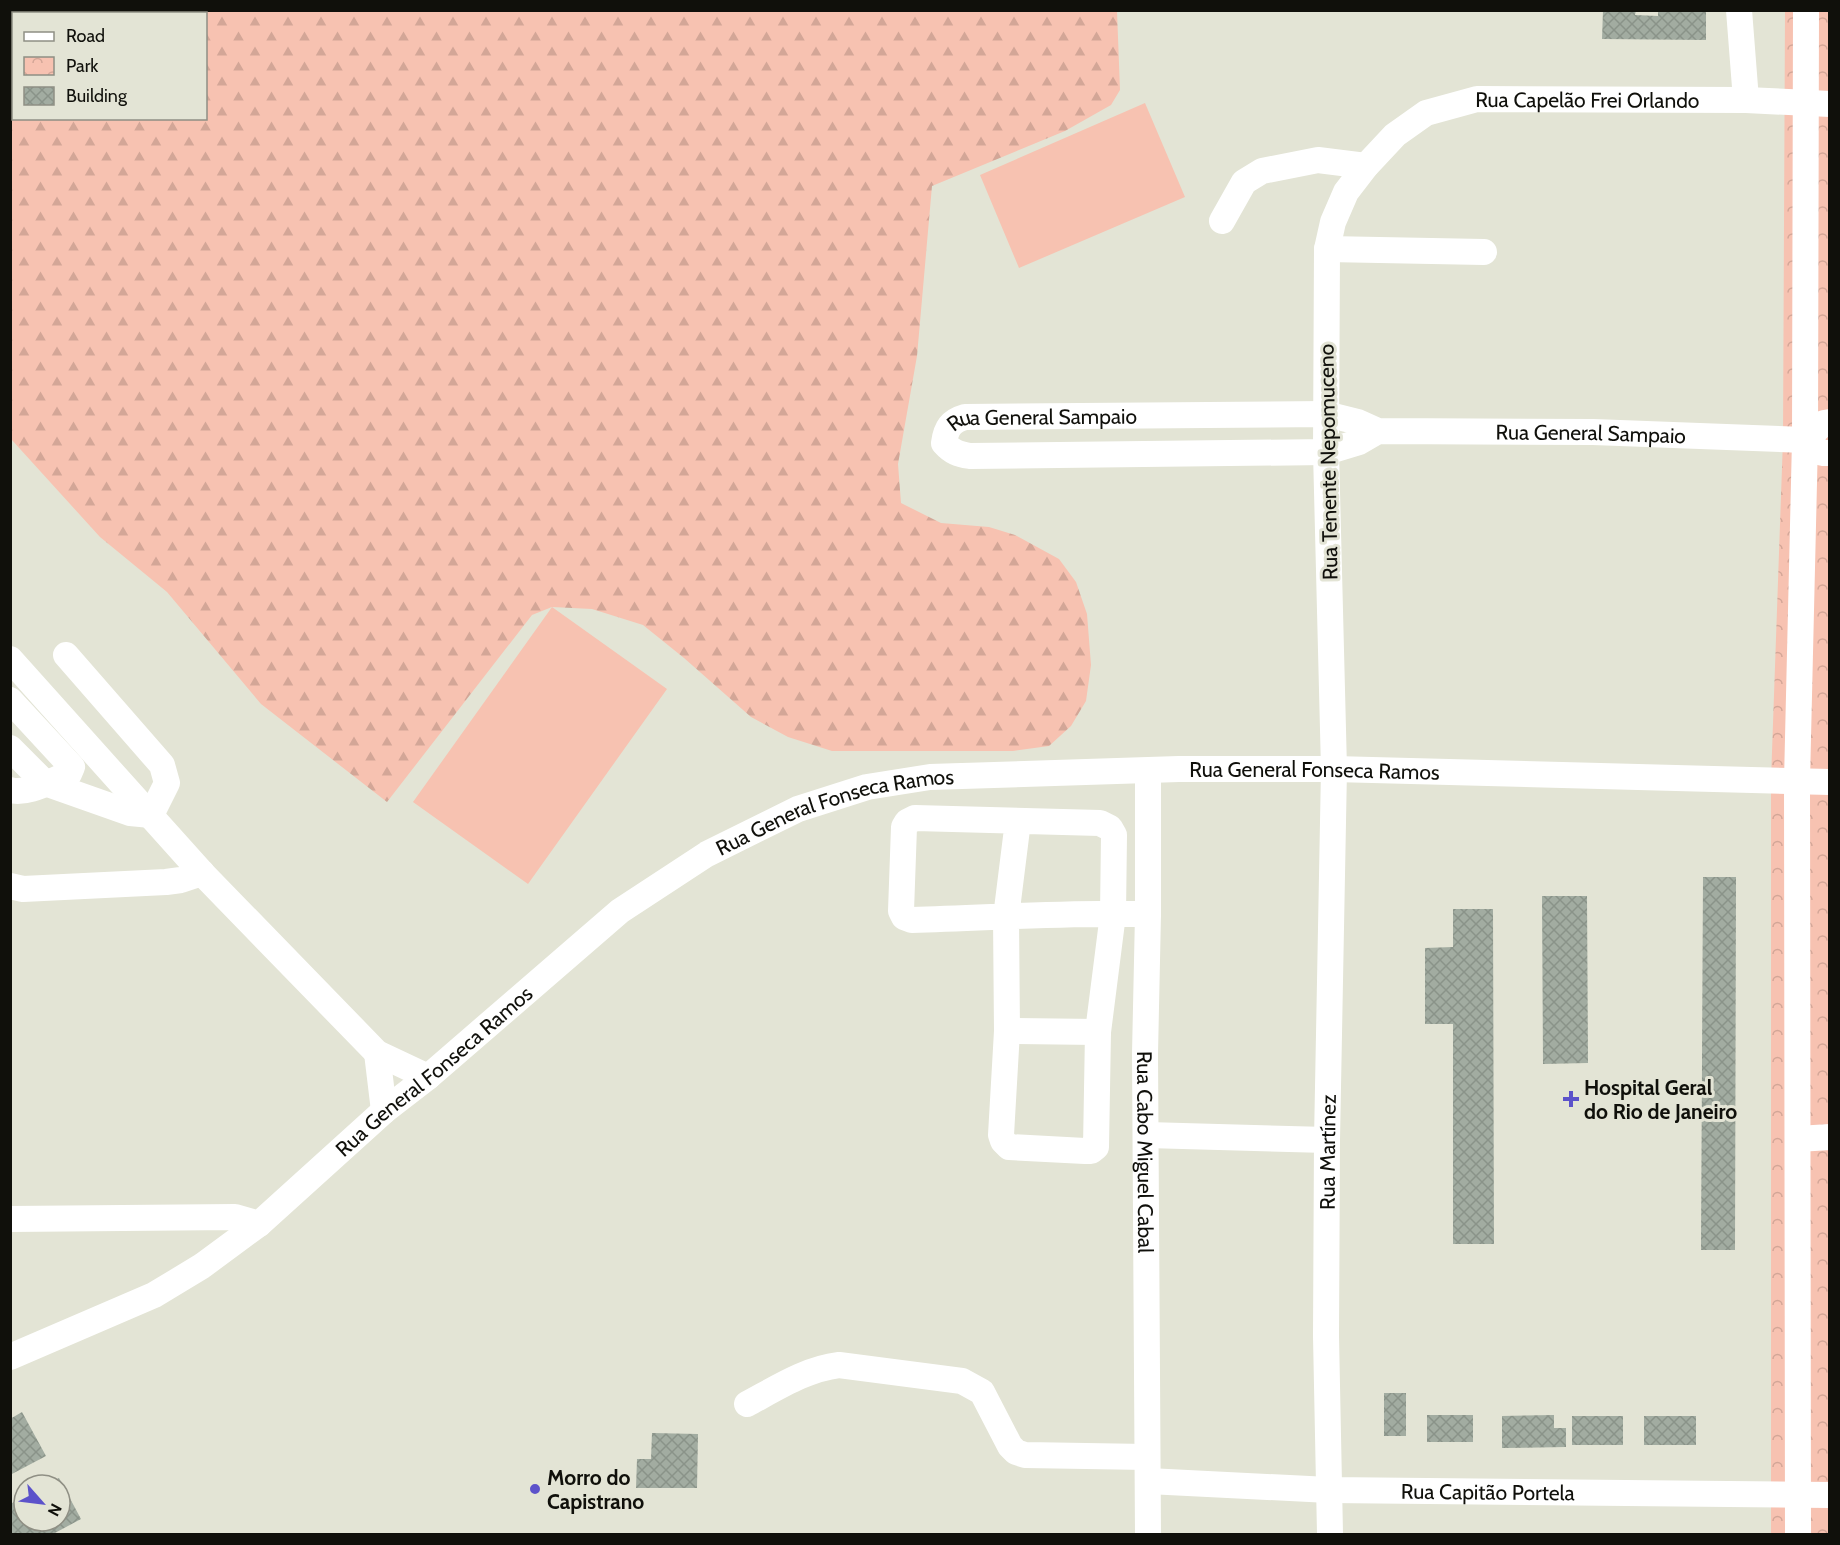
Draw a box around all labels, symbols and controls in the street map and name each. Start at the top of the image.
legend [12,12,207,120]
text: Road [66,25,105,47]
text: Park [66,55,99,77]
text: Building [66,85,128,107]
street label: Rua Capelão Frei Orlando [1475,86,1699,112]
street label: Rua Tenente Nepomuceno [1313,344,1343,580]
street label: Rua General Sampaio [941,403,1137,436]
street label: Rua General Sampaio [1496,419,1686,448]
street label: Rua General Fonseca Ramos [1189,757,1440,784]
street label: Rua General Fonseca Ramos [711,764,955,860]
street label: Rua General Fonseca Ramos [330,980,537,1161]
street label: Rua Cabo Miguel Cabal [1132,1051,1159,1253]
place label: Hospital Geral do Rio de Janeiro [1584,1075,1737,1124]
marker: Hospital Geral do Rio de Janeiro [1562,1090,1580,1108]
street label: Rua Martínez [1314,1094,1340,1210]
place label: Morro do Capistrano [547,1465,644,1514]
north arrow [12,1473,72,1533]
street label: Rua Capitão Portela [1401,1478,1575,1505]
marker: Morro do Capistrano [528,1482,542,1496]
text: N [44,1500,66,1519]

